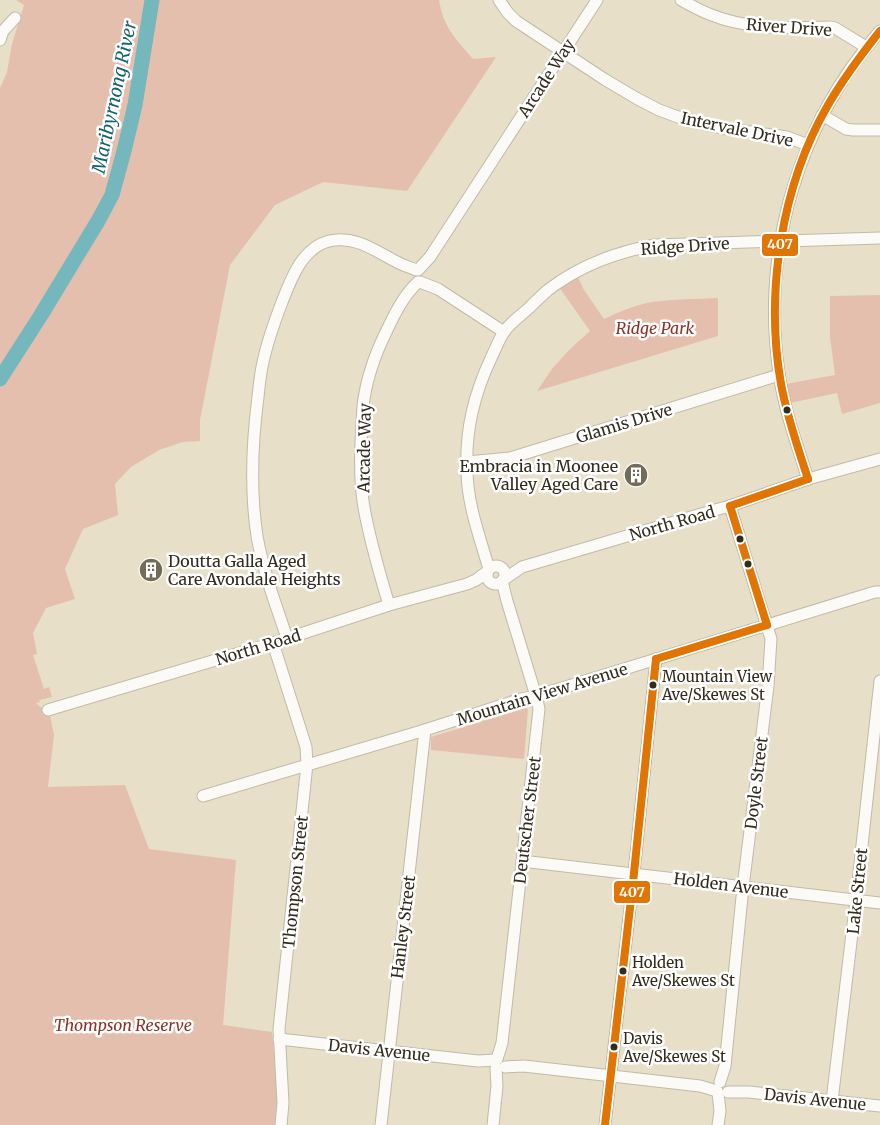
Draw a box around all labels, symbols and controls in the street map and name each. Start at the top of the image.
street label: River Drive [745,14,833,40]
water label: Maribyrnong River [86,18,142,176]
street label: Arcade Way [513,34,579,122]
street label: Intervale Drive [679,107,795,151]
street label: Ridge Drive [640,233,730,259]
line badge: 407 [761,233,799,257]
text: 407 [767,235,793,253]
park label: Ridge Park [616,318,694,338]
street label: Glamis Drive [574,399,674,447]
street label: Arcade Way [353,402,375,494]
unlabelled marker [782,405,792,415]
place label: Embracia in Moonee Valley Aged Care [459,456,618,494]
building icon: Embracia in Moonee Valley Aged Care [623,462,649,488]
street label: North Road [627,501,717,545]
unlabelled marker [735,534,745,544]
place label: Doutta Galla Aged Care Avondale Heights [168,551,341,589]
building icon: Doutta Galla Aged Care Avondale Heights [138,557,164,583]
unlabelled marker [743,559,753,569]
street label: North Road [213,624,303,669]
street label: Mountain View Avenue [454,658,630,730]
place label: Mountain View Ave/Skewes St [661,667,773,704]
marker: Mountain View Ave/Skewes St [648,680,658,690]
street label: Doyle Street [740,735,772,831]
street label: Deutscher Street [509,754,545,885]
street label: Thompson Street [278,814,312,950]
street label: Lake Street [843,846,872,935]
street label: Holden Avenue [673,868,789,902]
street label: Hanley Street [387,873,419,980]
line badge: 407 [613,880,651,904]
text: 407 [619,883,645,901]
place label: Holden Ave/Skewes St [631,953,735,990]
marker: Holden Ave/Skewes St [618,966,628,976]
park label: Thompson Reserve [54,1015,192,1035]
place label: Davis Ave/Skewes St [622,1029,726,1066]
street label: Davis Avenue [327,1035,431,1065]
marker: Davis Ave/Skewes St [609,1042,619,1052]
street label: Davis Avenue [763,1084,867,1114]

